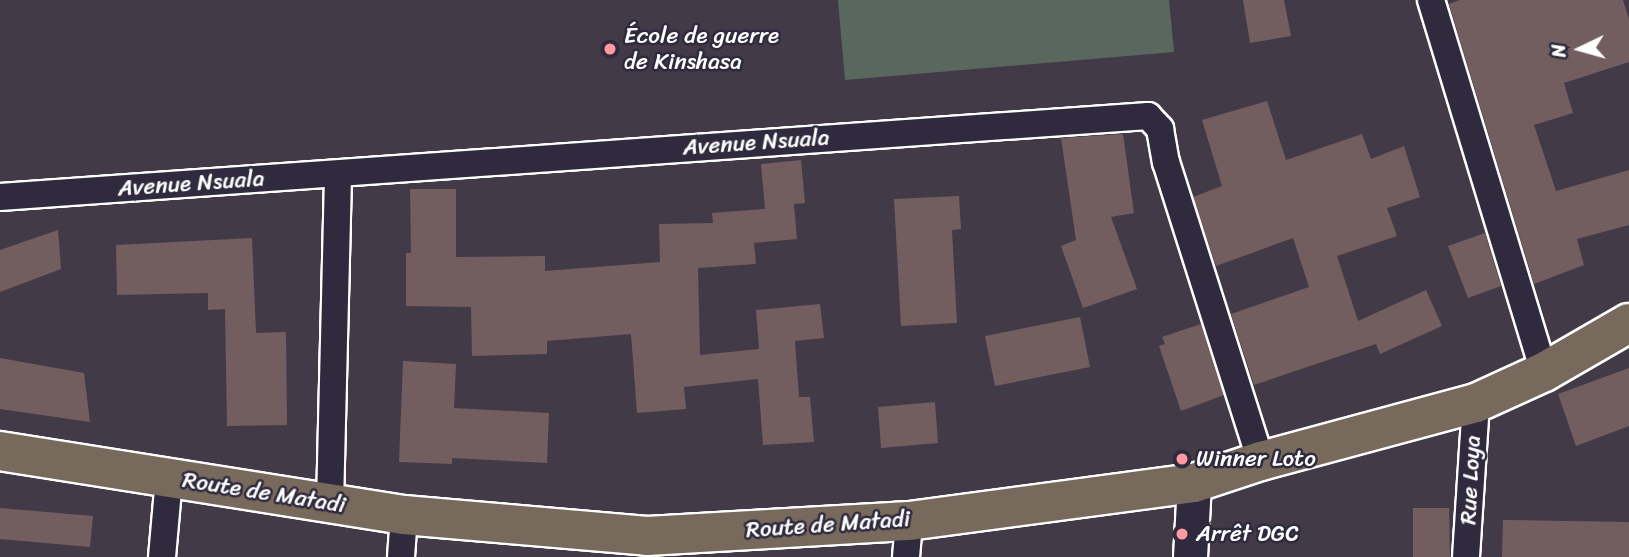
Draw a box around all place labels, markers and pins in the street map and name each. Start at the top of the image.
place label: École de guerre de Kinshasa [624,22,780,76]
marker: École de guerre de Kinshasa [602,41,618,57]
place label: Winner Loto [1196,445,1316,473]
marker: Winner Loto [1174,451,1190,467]
place label: Arrêt DGC [1196,520,1299,548]
marker: Arrêt DGC [1174,526,1190,542]

